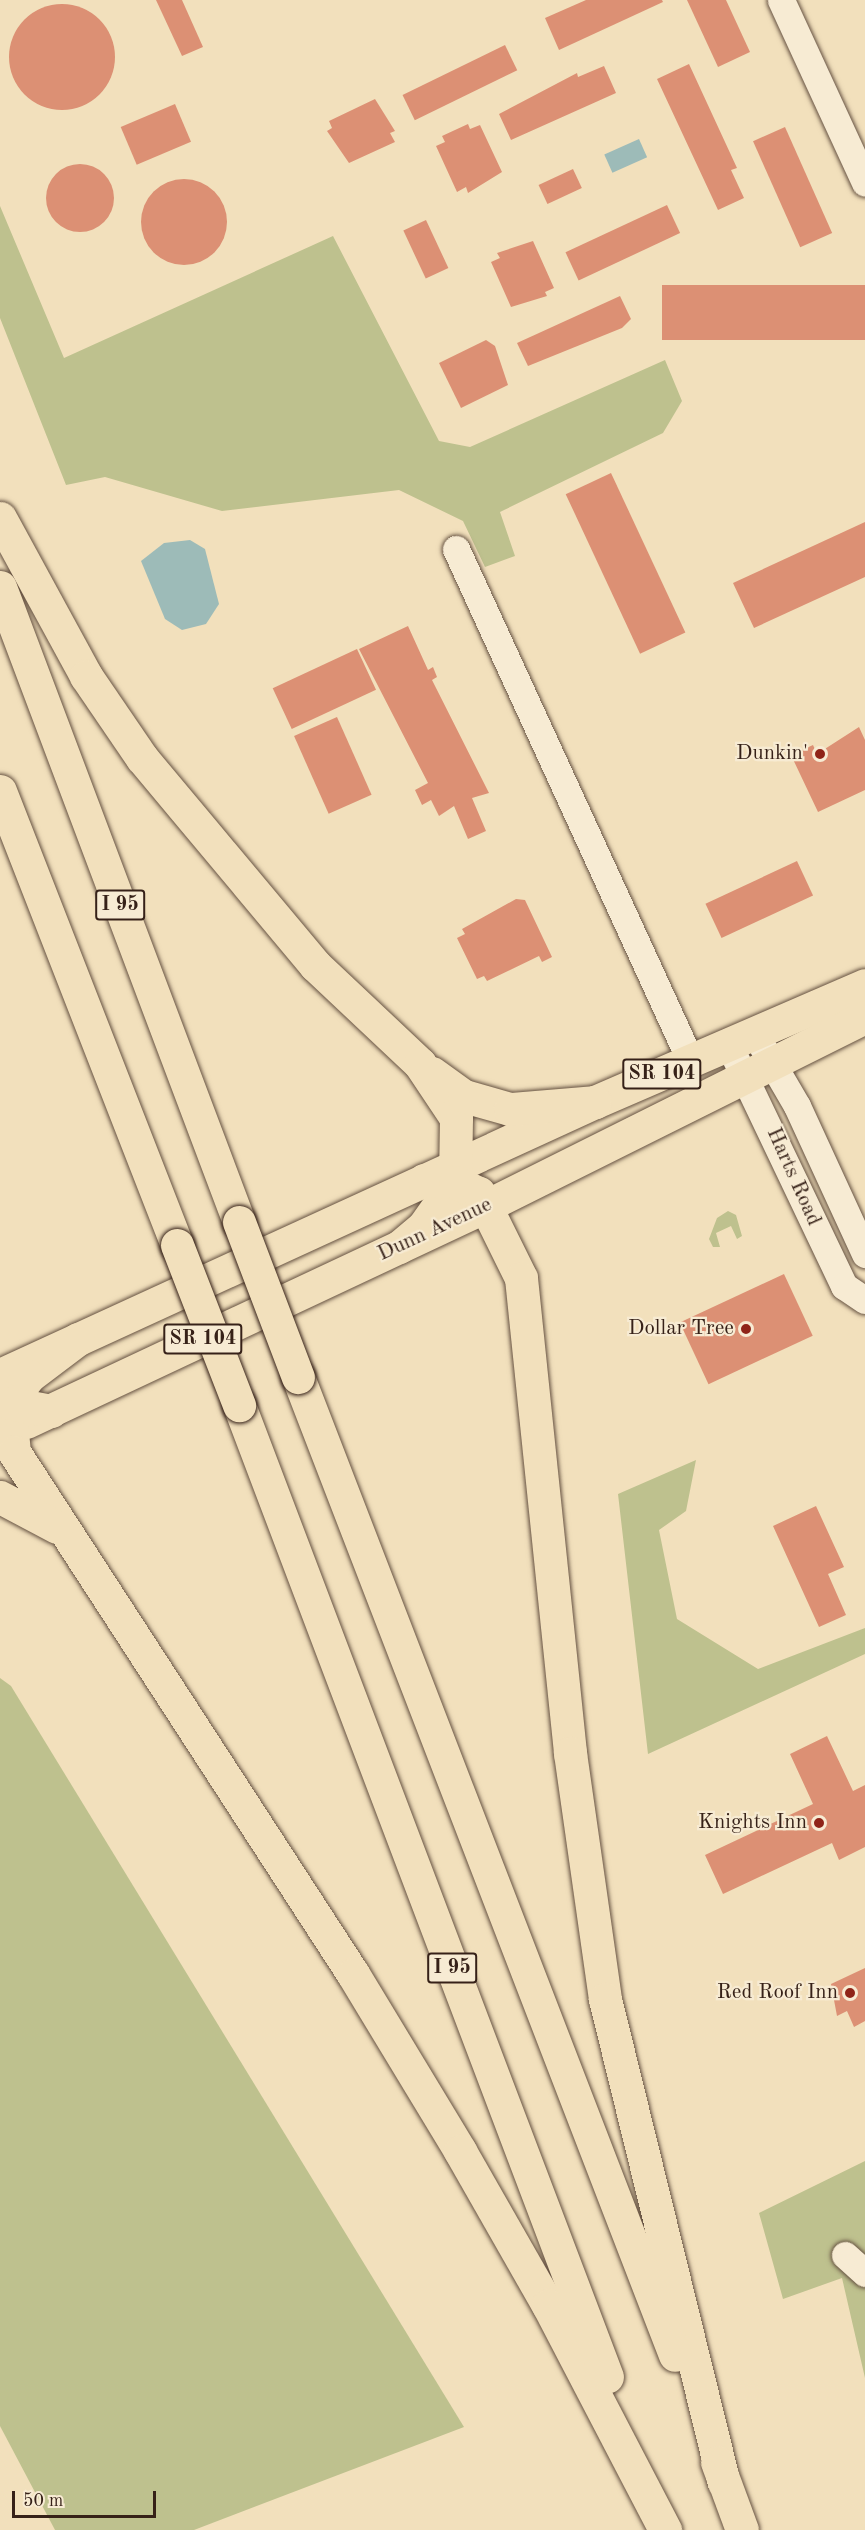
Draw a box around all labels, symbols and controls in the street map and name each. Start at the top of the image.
place label: Dunkin' [736,741,808,767]
marker: Dunkin' [813,747,827,761]
road number: I 95 [94,888,146,922]
road number: SR 104 [622,1057,702,1091]
street label: Harts Road [760,1124,826,1230]
street label: Dunn Avenue [374,1193,496,1267]
place label: Dollar Tree [628,1316,734,1342]
road number: SR 104 [162,1322,244,1356]
marker: Dollar Tree [739,1322,753,1336]
place label: Knights Inn [698,1810,807,1836]
marker: Knights Inn [812,1816,826,1830]
road number: I 95 [426,1951,478,1985]
place label: Red Roof Inn [717,1980,838,2006]
marker: Red Roof Inn [843,1986,857,2000]
scale bar [15,2479,159,2517]
text: 50 m [23,2492,63,2510]

